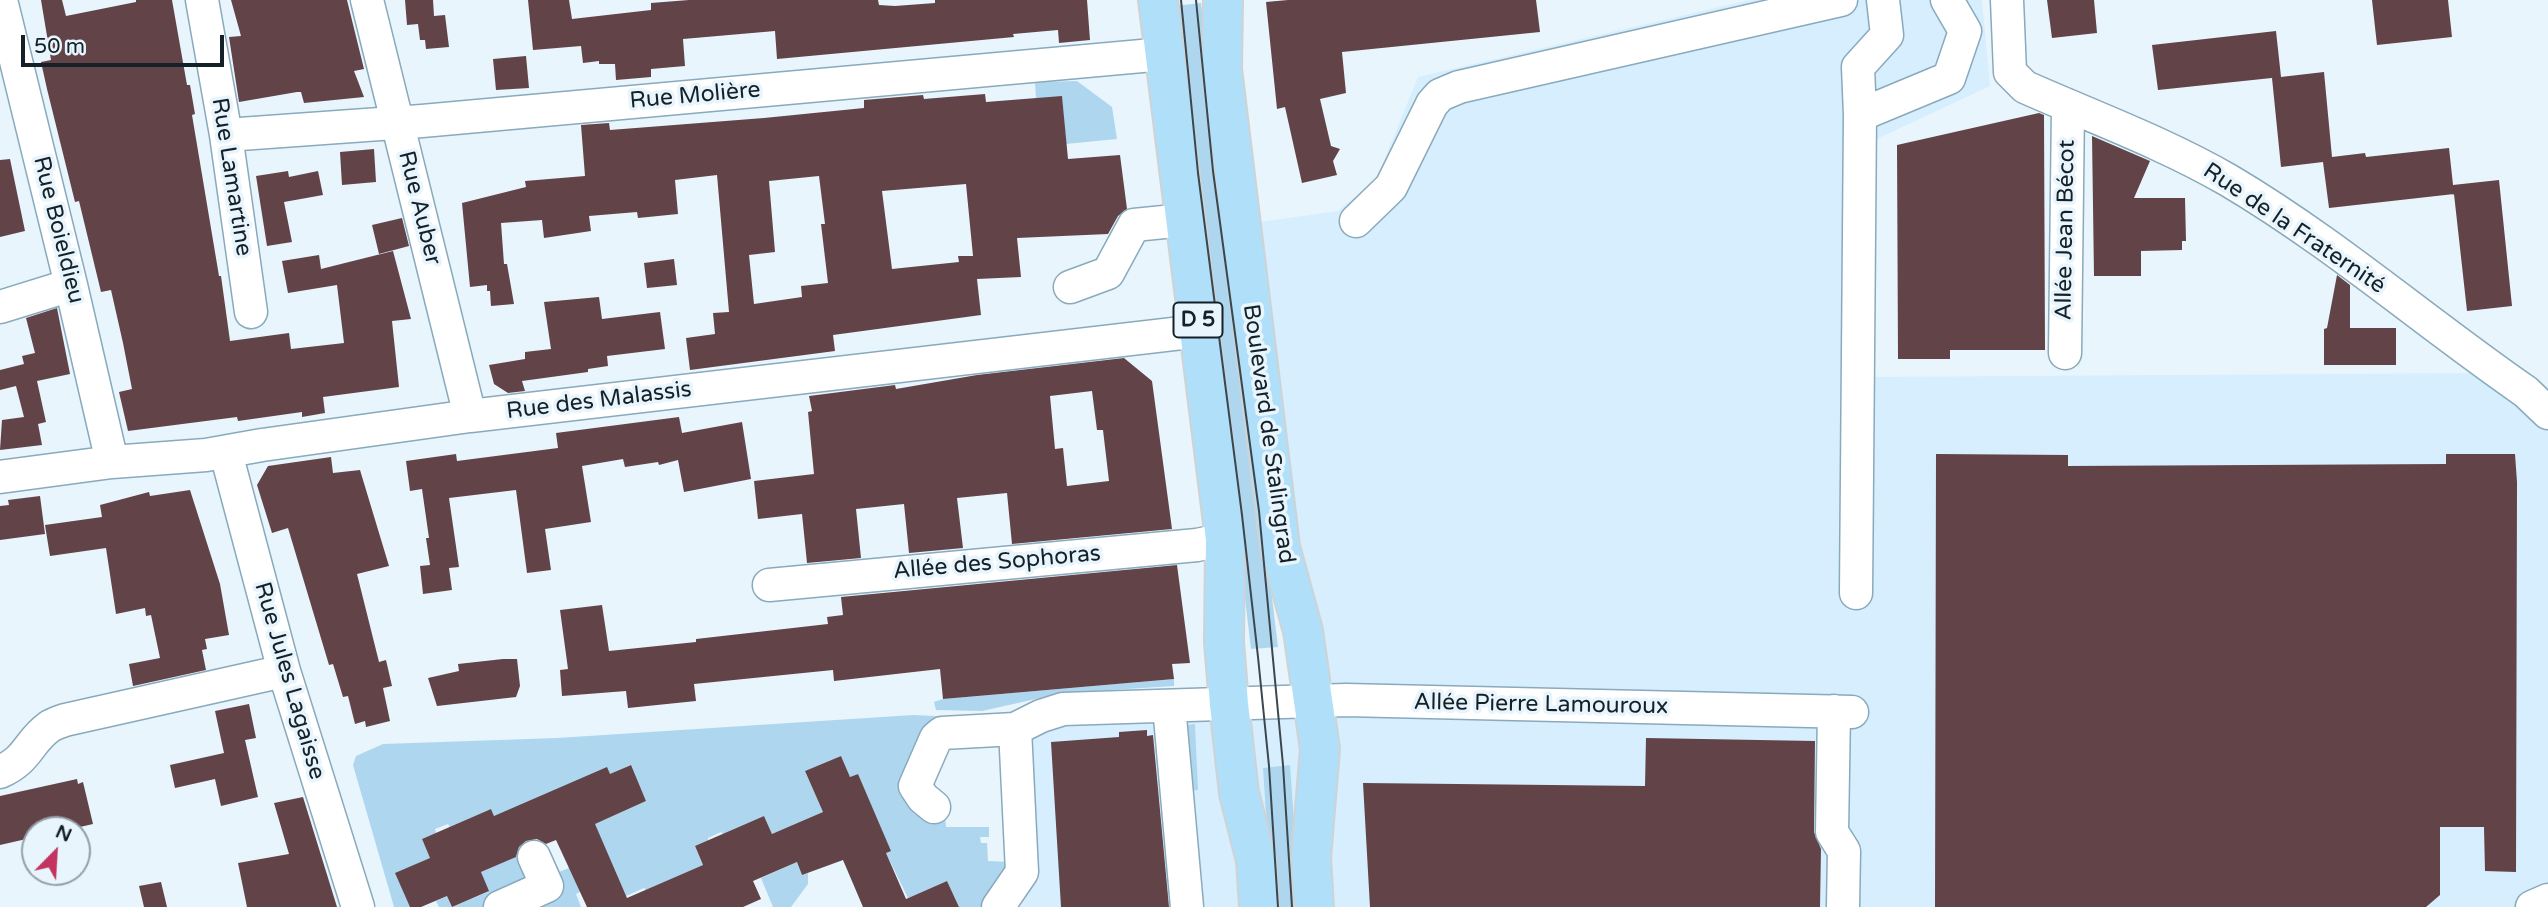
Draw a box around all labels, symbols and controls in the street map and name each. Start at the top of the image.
scale bar [24,21,228,65]
text: 50 m [34,34,85,59]
street label: Rue Molière [628,77,762,115]
street label: Rue Lamartine [205,96,257,258]
street label: Allée Jean Bécot [2051,139,2081,321]
street label: Rue Auber [392,148,446,268]
street label: Rue Boieldieu [26,153,90,307]
street label: Rue de la Fraternité [2198,158,2390,300]
road number: D 5 [1174,302,1222,338]
street label: Boulevard de Stalingrad [1236,303,1300,565]
street label: Rue des Malassis [505,376,693,426]
street label: Allée des Sophoras [892,540,1102,586]
street label: Rue Jules Lagaisse [248,579,330,783]
street label: Allée Pierre Lamouroux [1413,689,1669,721]
north arrow [21,816,91,886]
text: N [52,820,75,847]

